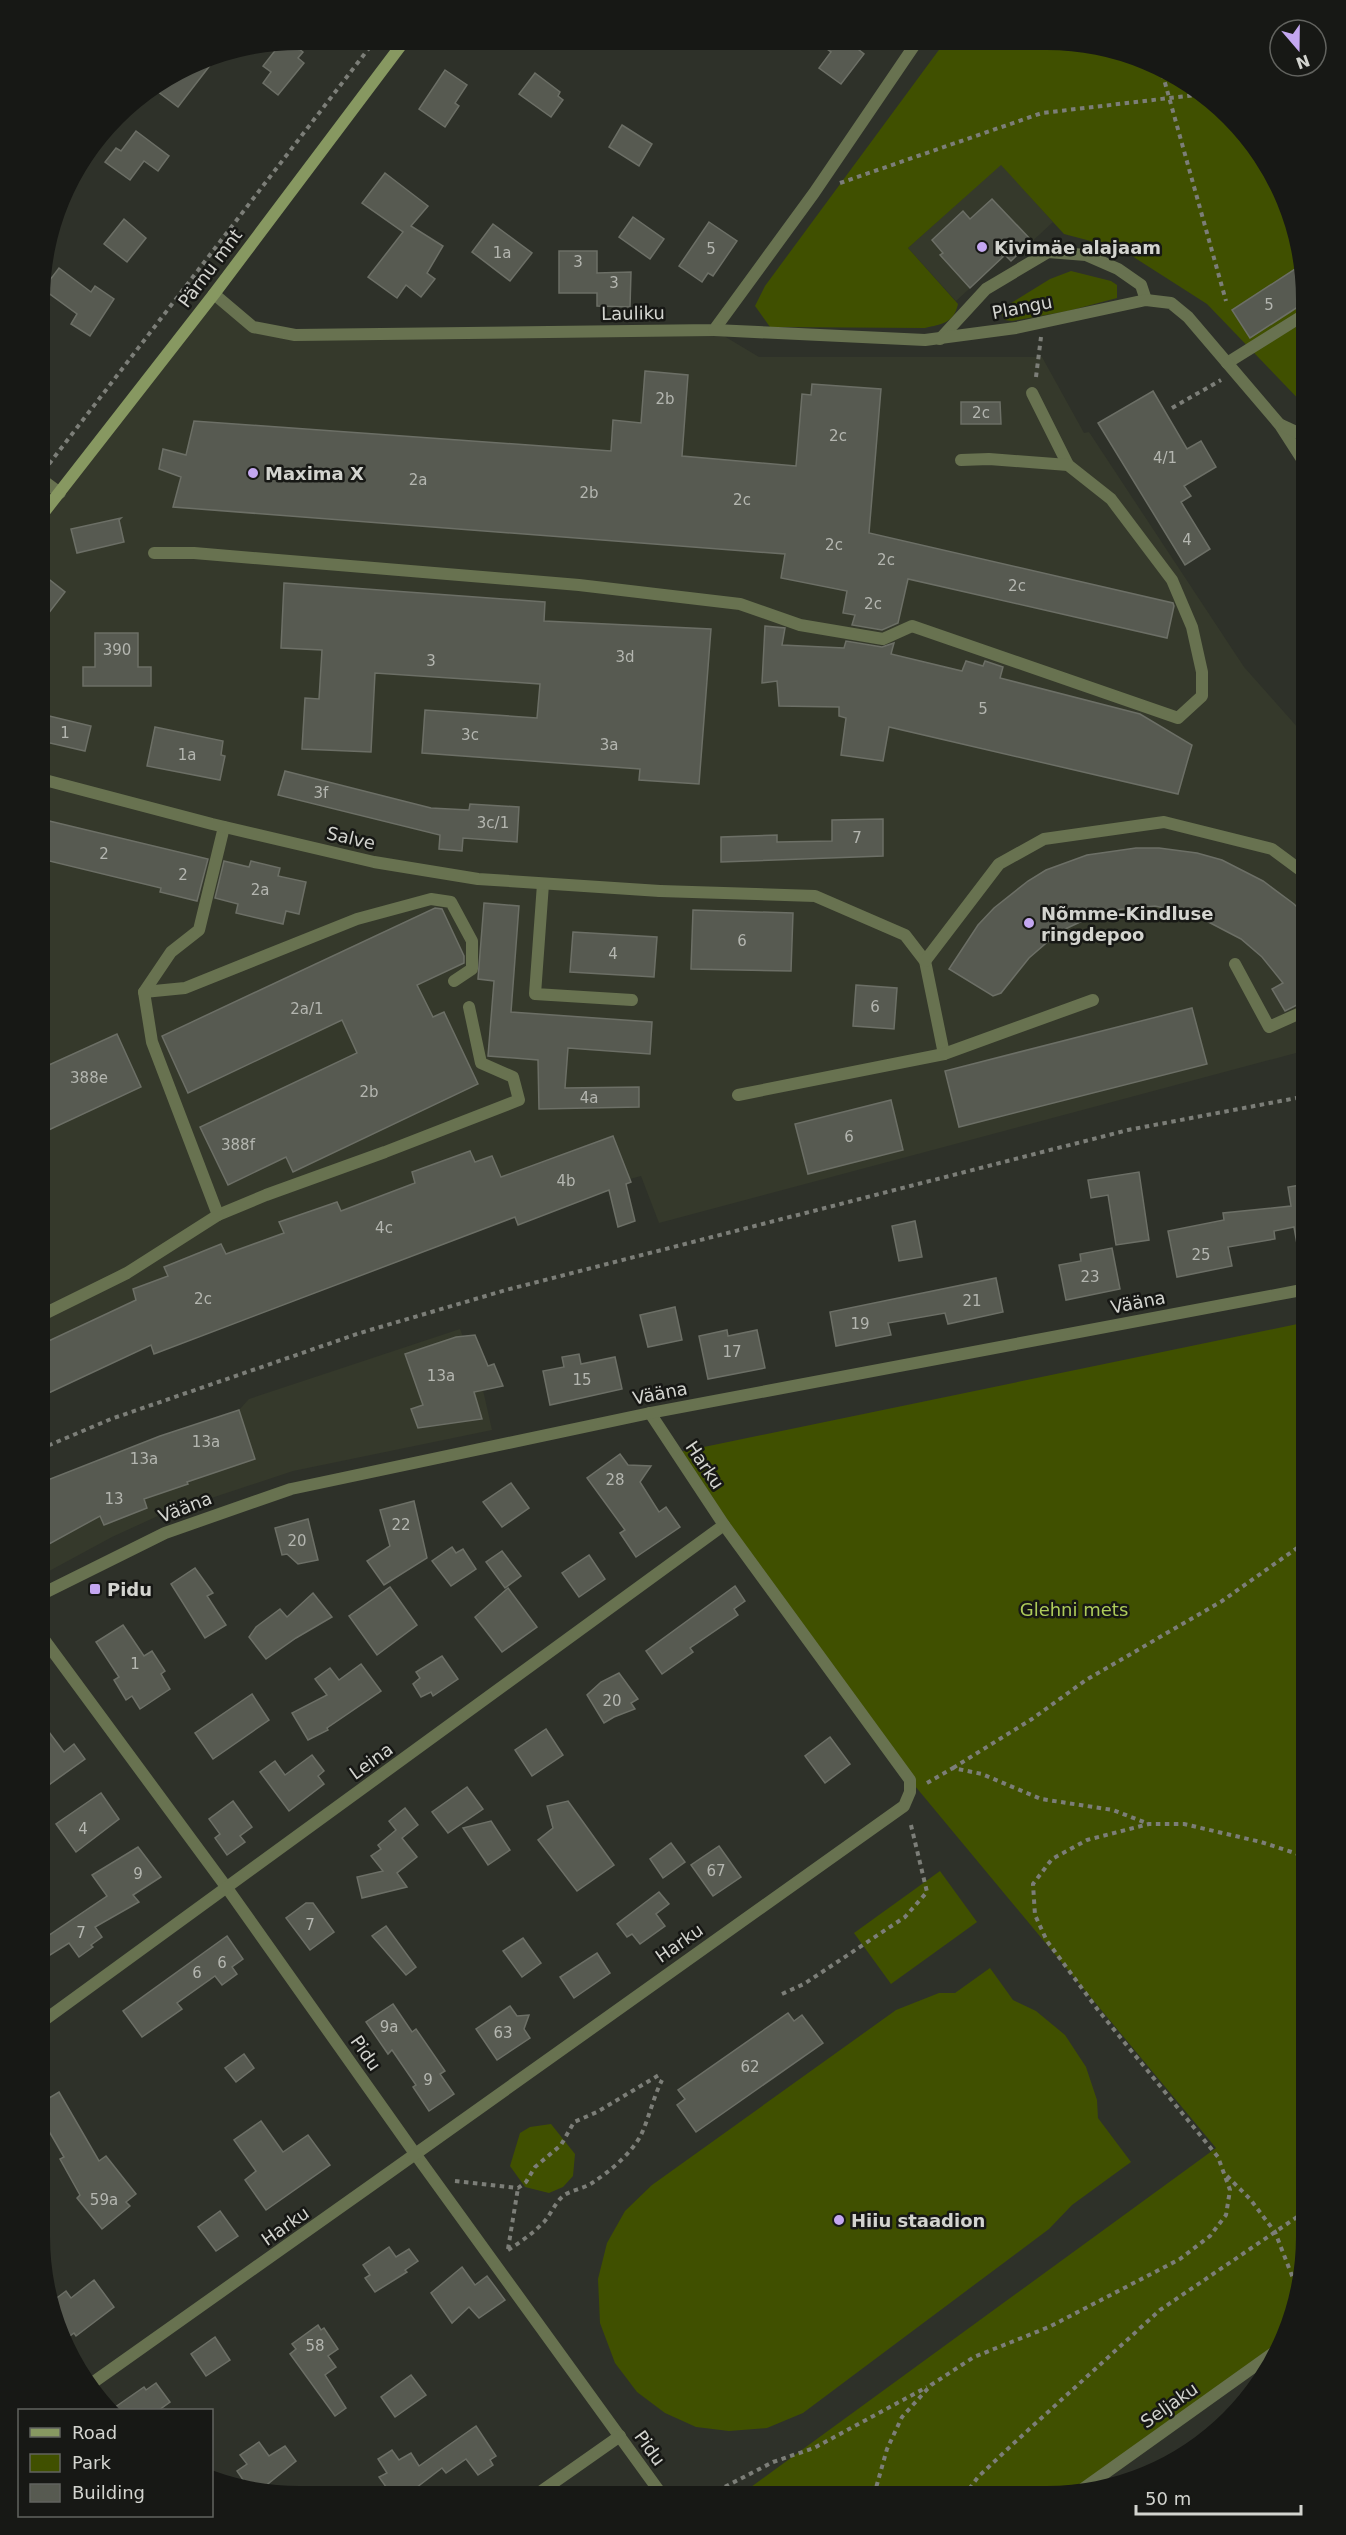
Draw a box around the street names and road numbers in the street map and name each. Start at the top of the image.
street label: Pärnu mnt [174,225,246,311]
street label: Plangu [990,291,1054,323]
street label: Lauliku [601,302,665,324]
street label: Salve [325,822,377,854]
street label: Vääna [1109,1286,1167,1318]
street label: Vääna [631,1377,689,1409]
street label: Harku [681,1437,729,1493]
street label: Vääna [155,1487,215,1527]
street label: Leina [345,1738,397,1784]
street label: Harku [651,1919,707,1967]
street label: Pidu [346,2031,386,2075]
street label: Harku [257,2202,313,2250]
street label: Seljaku [1136,2378,1202,2432]
street label: Pidu [630,2426,670,2470]

